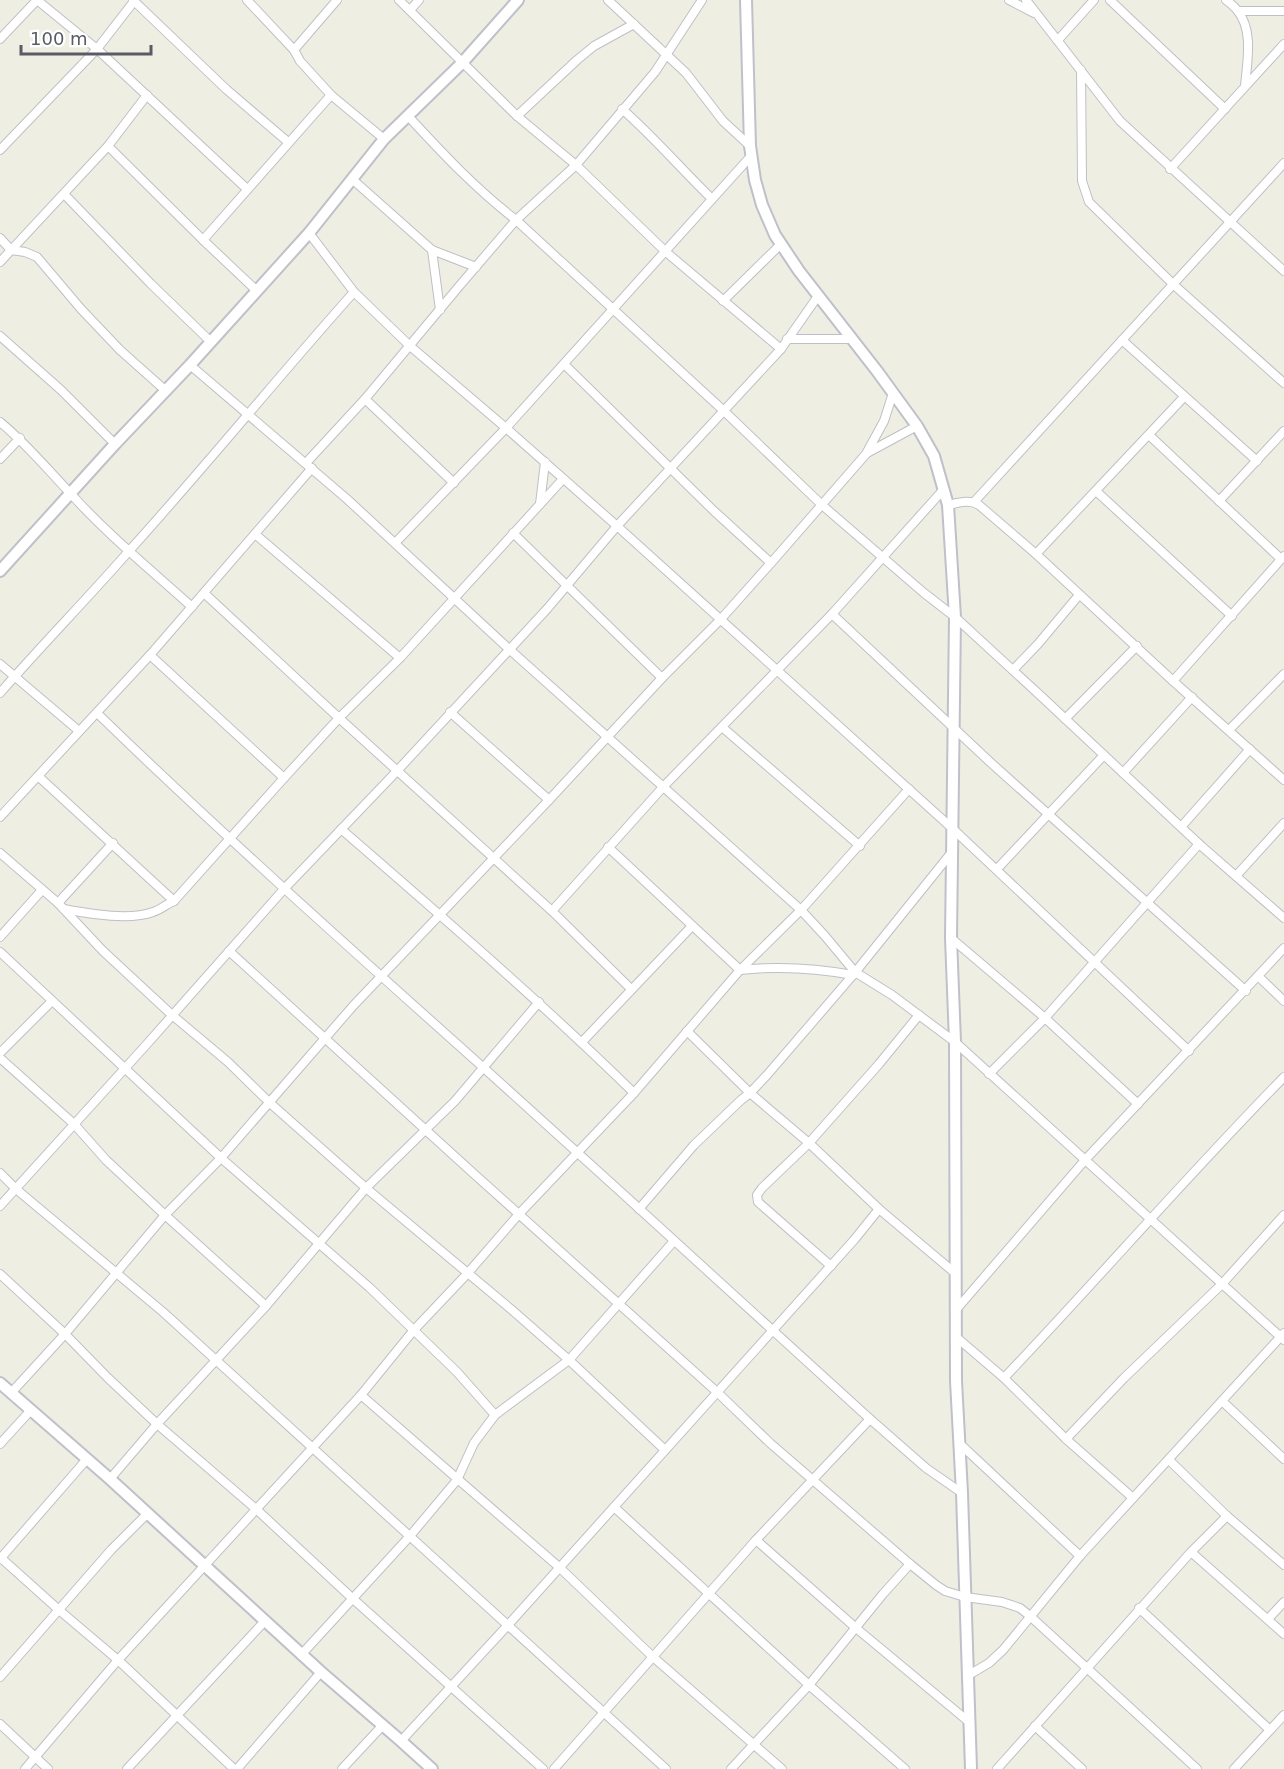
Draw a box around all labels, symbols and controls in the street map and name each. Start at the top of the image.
scale bar [21,18,152,56]
text: 100 m [30,28,88,49]

